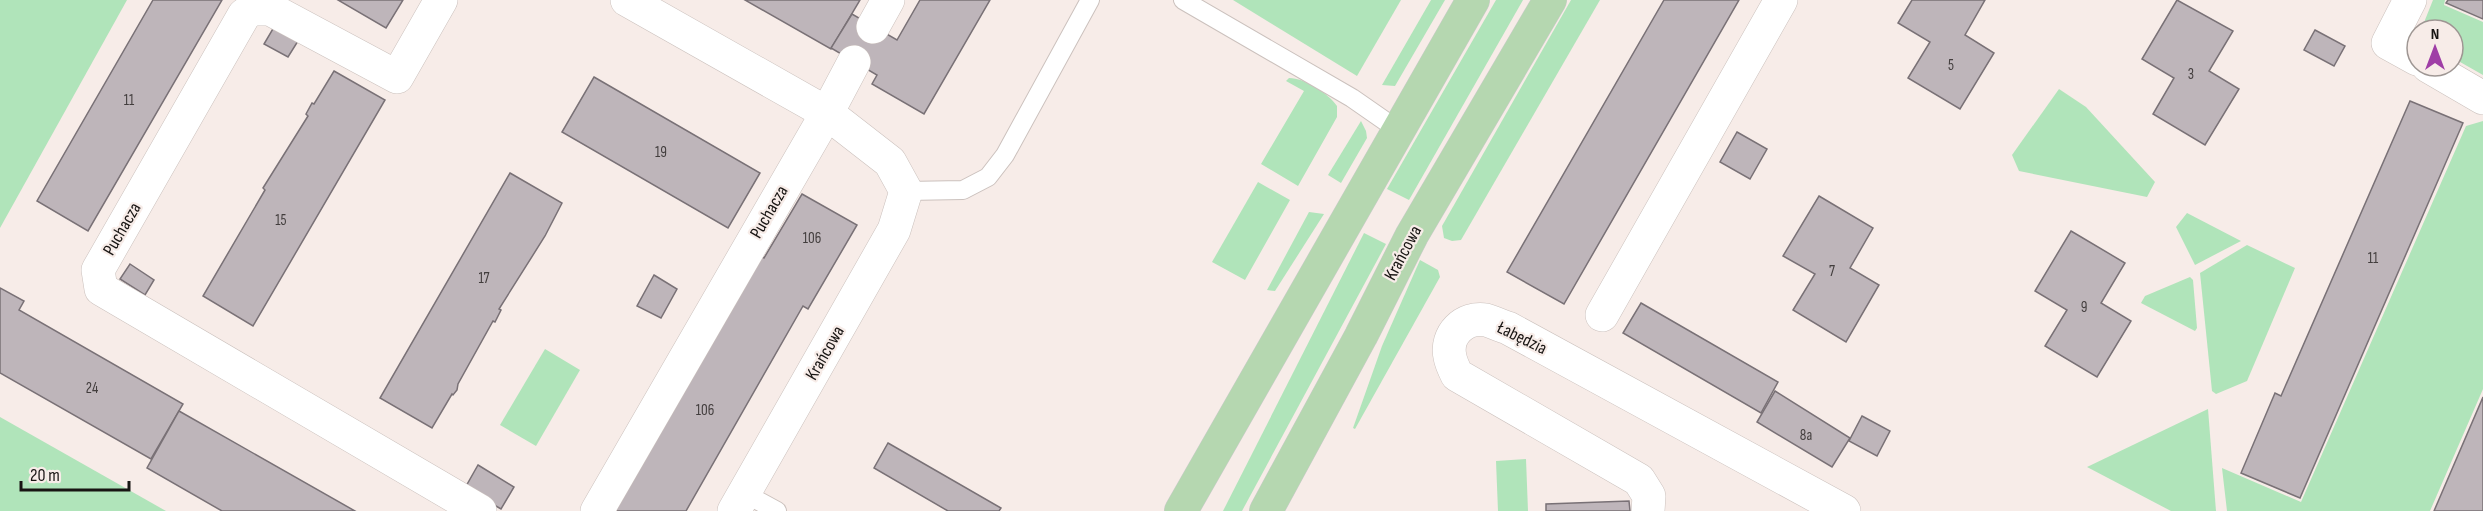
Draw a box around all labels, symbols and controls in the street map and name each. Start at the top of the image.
north arrow [2405,18,2465,78]
text: N [2431,25,2439,44]
house number: 5 [1948,56,1954,75]
house number: 3 [2188,65,2194,84]
house number: 11 [124,91,135,110]
house number: 19 [655,143,667,162]
street label: Puchacza [746,182,792,242]
street label: Puchacza [99,199,145,259]
house number: 15 [275,211,287,230]
street label: Krańcowa [1380,222,1426,284]
house number: 106 [803,229,821,248]
house number: 11 [2368,249,2379,268]
house number: 7 [1829,262,1835,281]
house number: 17 [478,269,490,288]
house number: 9 [2081,298,2087,317]
street label: Łabędzia [1493,317,1550,359]
street label: Krańcowa [801,322,849,384]
house number: 24 [86,379,98,398]
house number: 106 [696,401,714,420]
house number: 8a [1800,426,1812,445]
scale bar [21,454,129,492]
text: 20 m [30,465,60,486]

